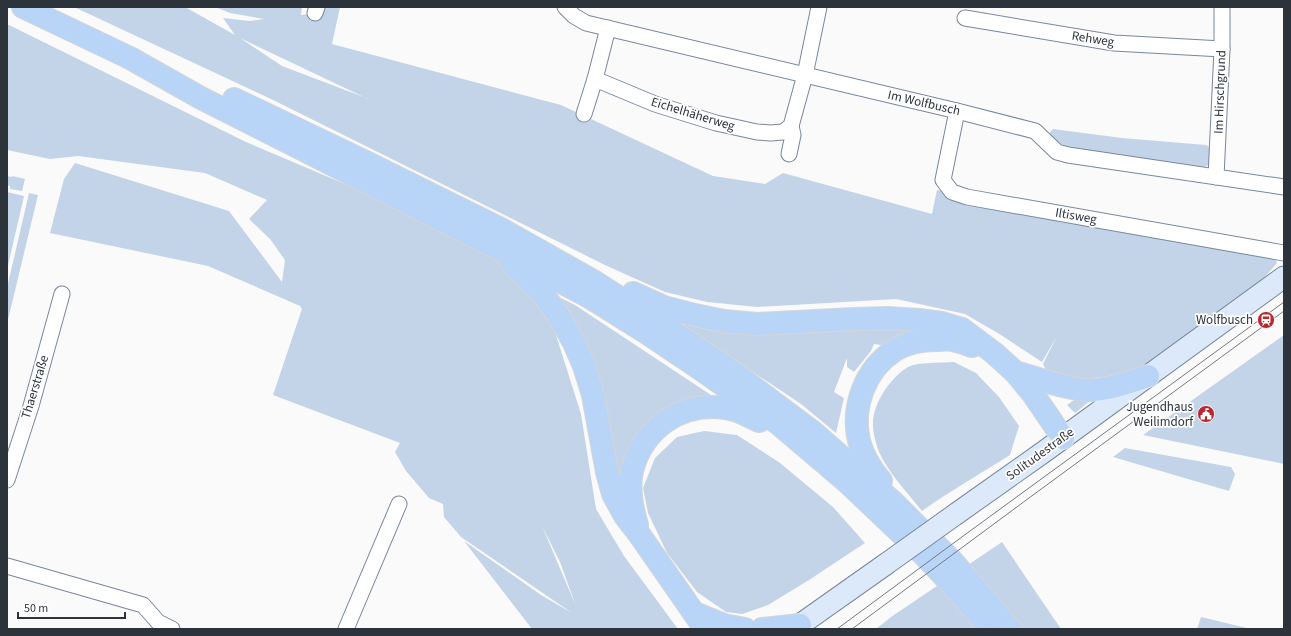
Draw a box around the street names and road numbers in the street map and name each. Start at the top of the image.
street label: Rehweg [1070,27,1116,51]
street label: Im Hirschgrund [1210,50,1230,134]
street label: Im Wolfbusch [886,86,962,120]
street label: Eichelhäherweg [649,93,738,135]
street label: Iltisweg [1054,203,1099,229]
street label: Thaerstraße [17,353,53,421]
street label: Solitudestraße [1002,423,1078,485]

